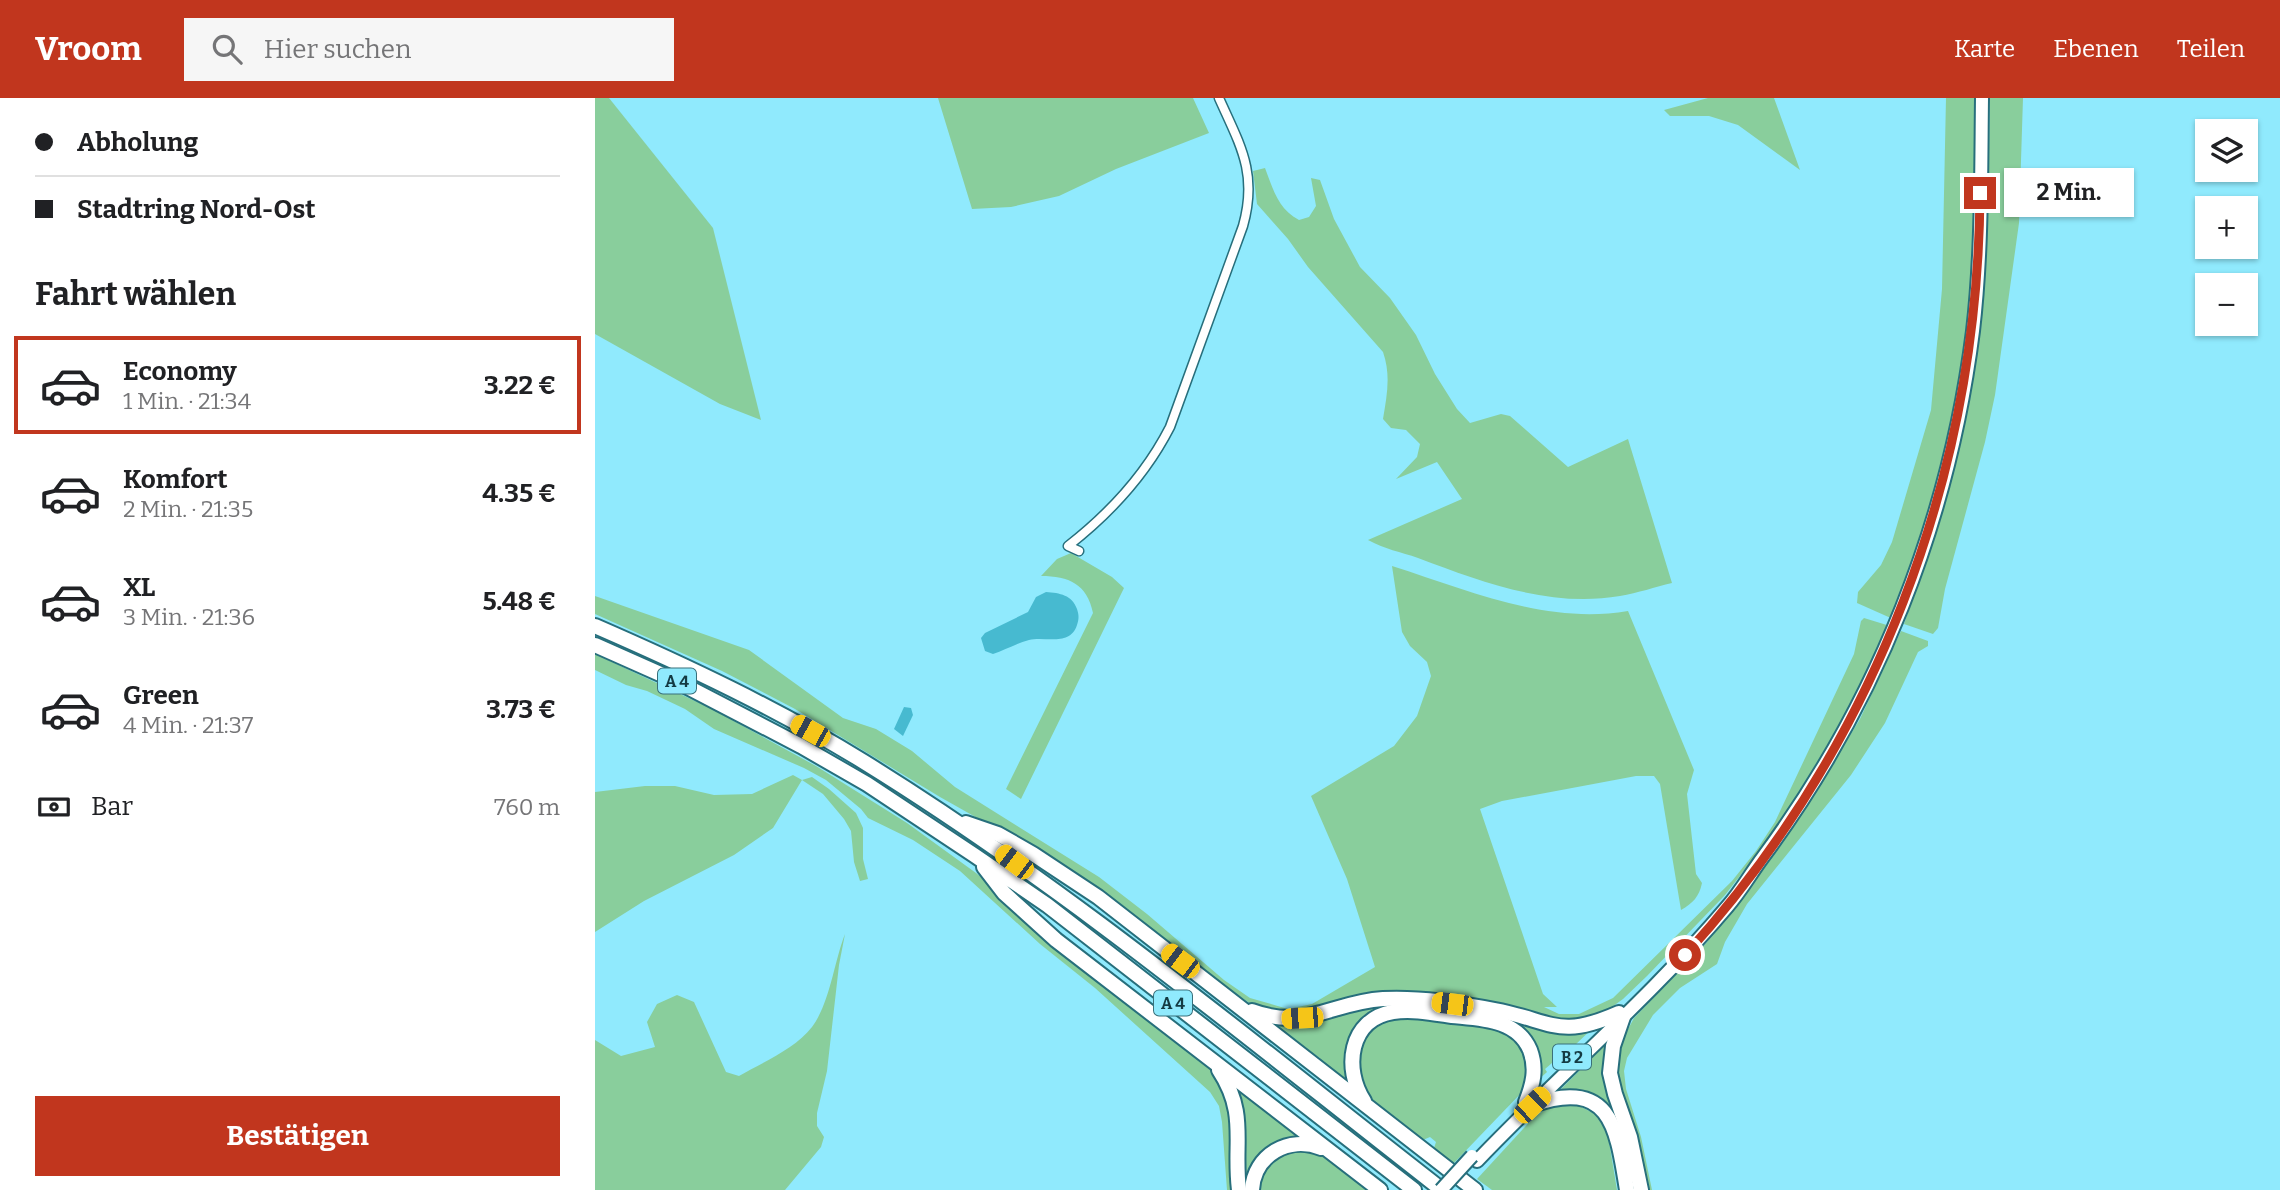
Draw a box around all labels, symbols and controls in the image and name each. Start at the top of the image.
search box [184,18,674,81]
text: Vroom [35,29,142,69]
icon: search [208,30,246,68]
text: Hier suchen [264,34,411,65]
text: Karte [1954,35,2015,63]
text: Ebenen [2053,35,2139,63]
text: Teilen [2177,35,2245,63]
map controls [2195,119,2258,336]
button: layers [2195,119,2258,182]
text: Abholung [77,127,198,158]
callout: 2 Min. [2005,168,2134,217]
route end [1964,177,1996,209]
text: 2 Min. [2037,178,2101,206]
text: Stadtring Nord-Ost [77,194,316,225]
button: + [2195,196,2258,259]
button: − [2195,273,2258,336]
text: Fahrt wählen [35,275,236,313]
icon: car [39,354,102,417]
text: Economy [123,356,237,387]
text: 3.22 € [484,370,556,401]
text: 1 Min. · 21:34 [123,387,251,415]
icon: car [39,462,102,525]
text: Komfort [123,464,228,495]
text: 4.35 € [482,478,556,509]
text: 2 Min. · 21:35 [123,495,253,523]
icon: car [39,570,102,633]
text: XL [123,572,155,603]
text: 5.48 € [482,586,556,617]
text: 3 Min. · 21:36 [123,603,255,631]
road number: A 4 [658,668,696,694]
icon: car [39,678,102,741]
text: Green [123,680,199,711]
text: 3.73 € [486,694,556,725]
text: 4 Min. · 21:37 [123,711,253,739]
car [787,712,834,750]
icon: cash [35,788,73,826]
text: Bar [91,791,133,822]
text: 760 m [494,793,560,821]
car [991,841,1038,883]
route start [1669,939,1701,971]
car [1157,940,1204,982]
road number: A 4 [1154,990,1192,1015]
car [1430,991,1475,1017]
car [1281,1006,1324,1030]
road number: B 2 [1553,1044,1591,1070]
car [1510,1083,1555,1127]
button: Bestätigen [35,1096,560,1176]

